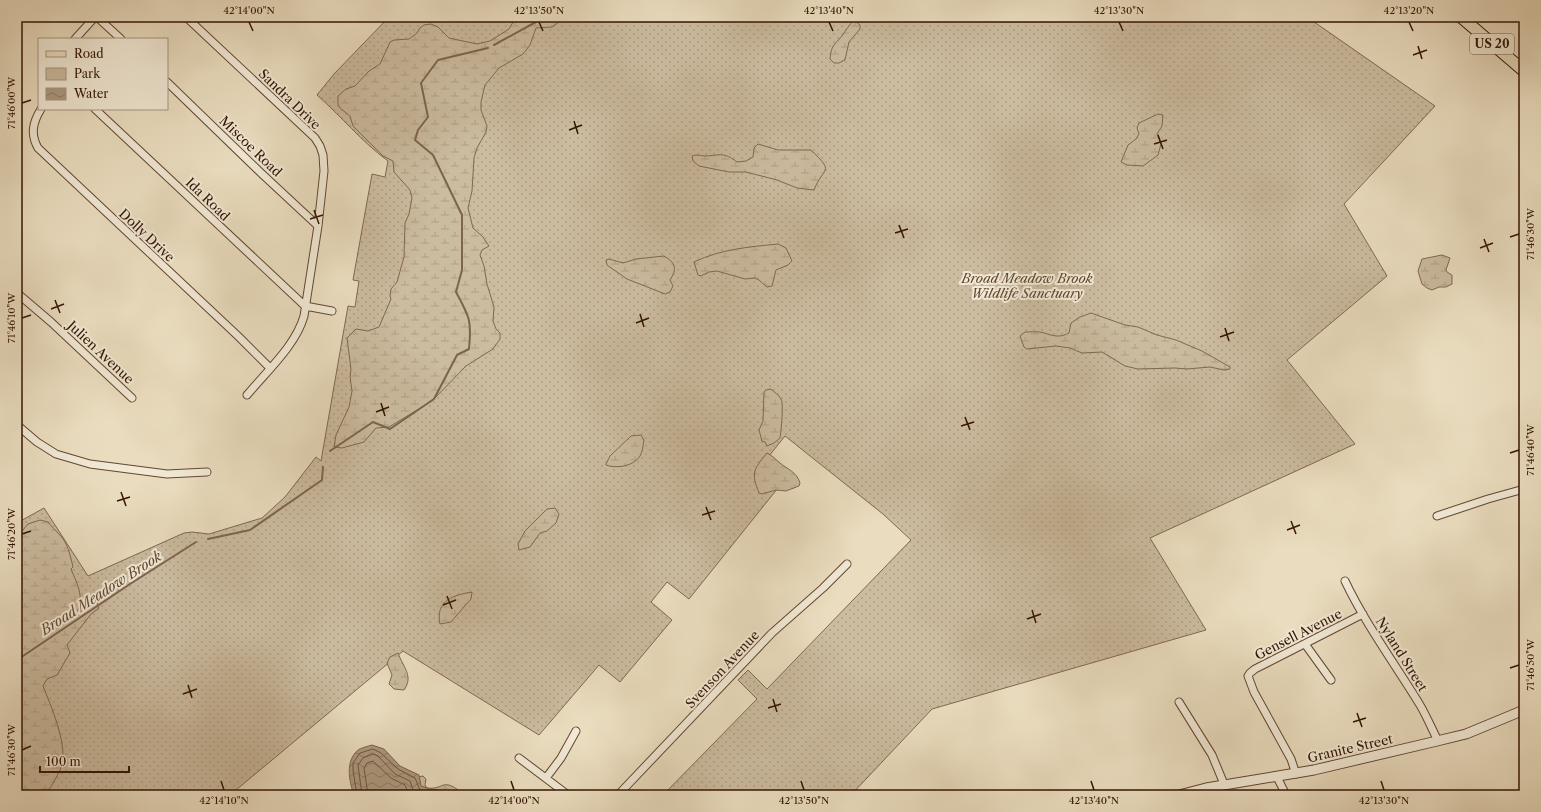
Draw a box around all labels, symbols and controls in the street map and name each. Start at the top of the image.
text: 42°14'00"N [223,4,275,17]
text: 42°13'50"N [514,4,564,17]
text: 42°13'40"N [804,4,854,17]
text: 42°13'30"N [1094,4,1144,17]
text: 42°13'20"N [1384,4,1434,17]
road number: US 20 [1470,34,1514,54]
legend [38,38,168,110]
text: Road [74,46,104,61]
street label: Sandra Drive [256,65,324,133]
text: Park [74,66,101,81]
text: 71°46'00"W [5,76,18,129]
text: Water [73,86,108,101]
street label: Miscoe Road [217,112,286,180]
street label: Ida Road [183,174,233,224]
street label: Dolly Drive [116,205,178,265]
text: 71°46'30"W [1524,207,1537,260]
park label: Broad Meadow Brook Wildlife Sanctuary [961,270,1093,301]
text: 71°46'10"W [5,292,18,343]
street label: Julien Avenue [63,316,137,387]
text: 71°46'40"W [1524,423,1537,476]
text: 71°46'20"W [5,507,18,560]
water label: Broad Meadow Brook [36,547,166,639]
street label: Gensell Avenue [1252,605,1344,663]
street label: Nyland Street [1373,614,1431,694]
street label: Svenson Avenue [682,627,762,711]
text: 71°46'50"W [1524,638,1537,691]
text: 71°46'30"W [5,723,18,776]
street label: Granite Street [1306,730,1395,766]
scale bar [40,748,129,774]
text: 100 m [46,754,81,769]
text: 42°14'10"N [199,794,249,807]
text: 42°14'00"N [488,794,540,807]
text: 42°13'50"N [779,794,829,807]
text: 42°13'40"N [1069,794,1119,807]
text: 42°13'30"N [1359,794,1409,807]

